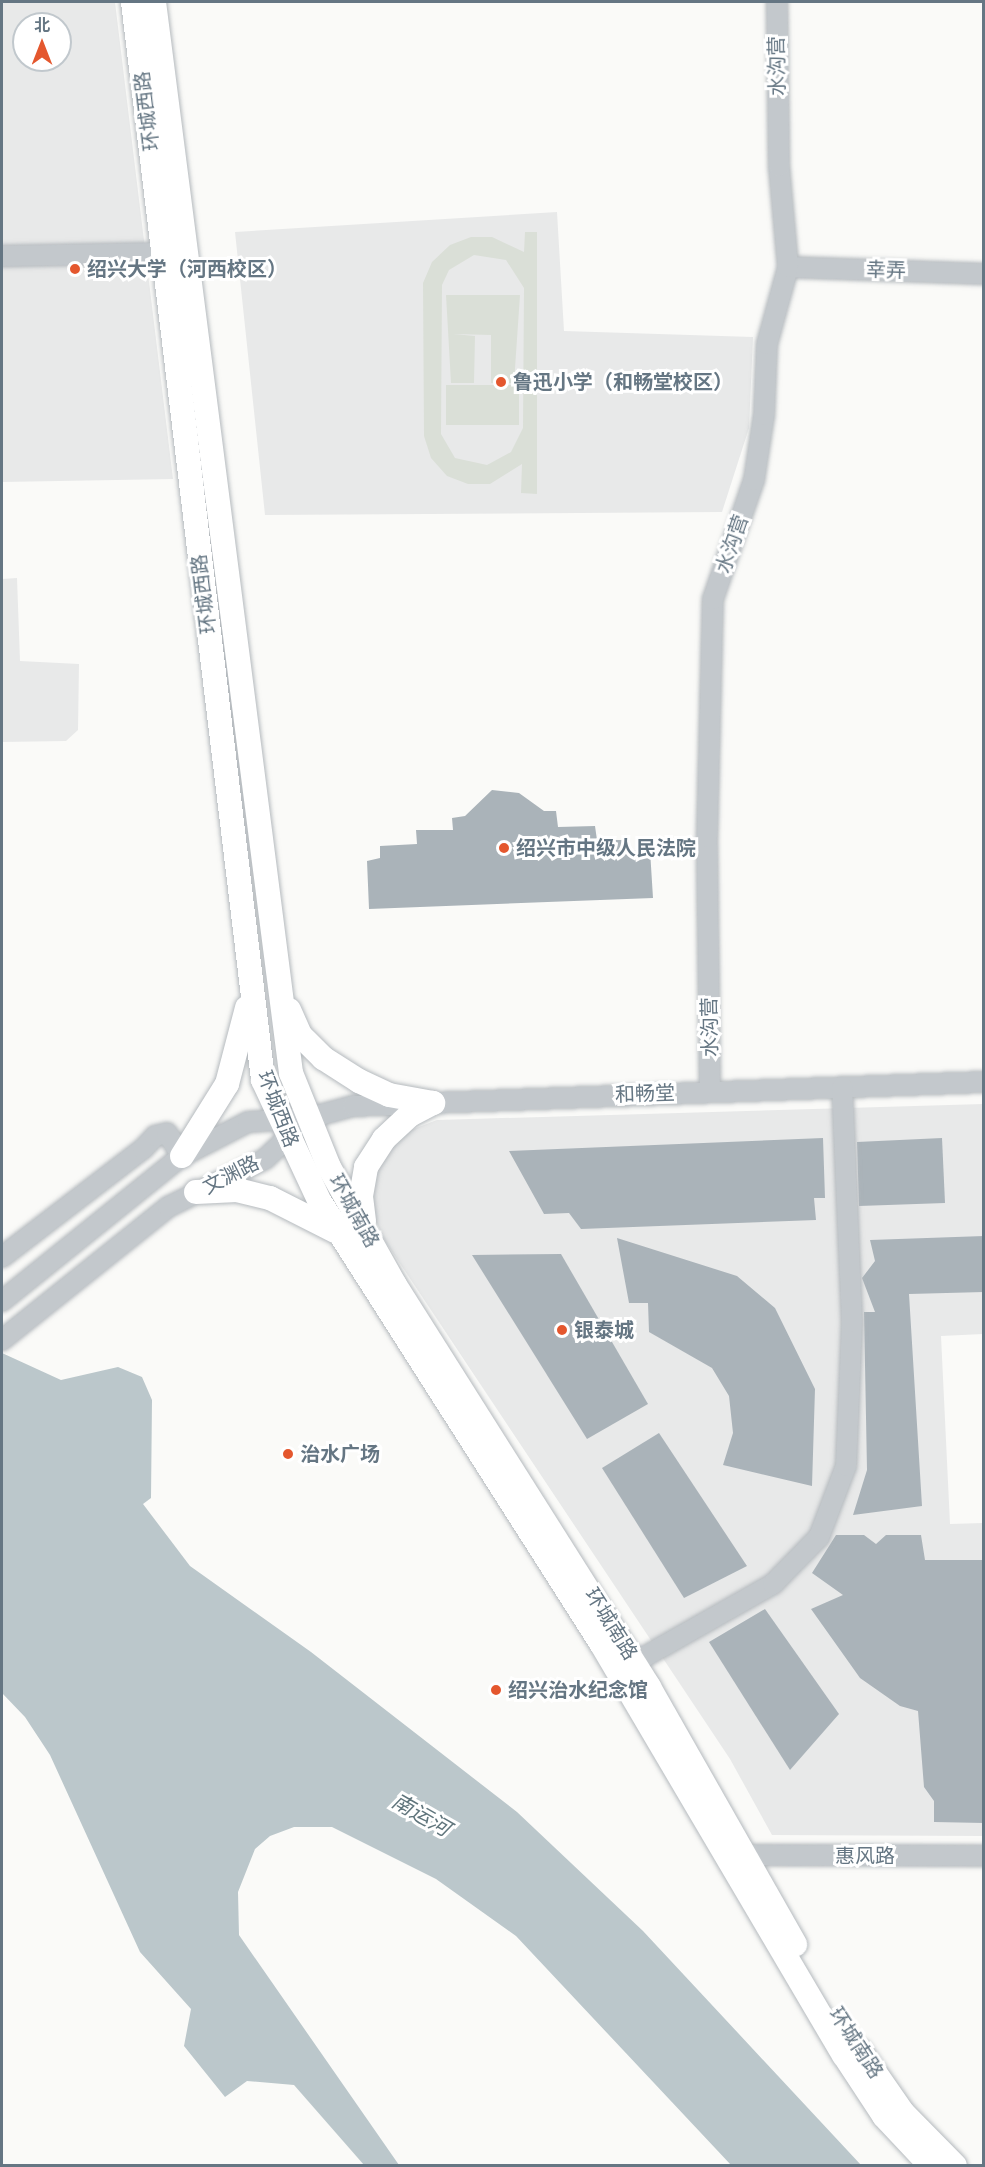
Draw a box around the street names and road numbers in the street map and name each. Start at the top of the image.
street label: 水沟营 [764,36,790,96]
street label: 环城西路 [130,70,164,152]
street label: 幸弄 [866,257,906,283]
street label: 水沟营 [711,512,753,576]
street label: 环城西路 [187,553,221,635]
street label: 水沟营 [697,997,723,1057]
street label: 环城西路 [252,1067,304,1151]
street label: 和畅堂 [615,1081,675,1107]
street label: 文渊路 [199,1151,263,1199]
street label: 环城南路 [324,1170,384,1252]
street label: 环城南路 [580,1584,642,1664]
street label: 惠风路 [835,1844,895,1868]
street label: 环城南路 [824,2003,888,2083]

